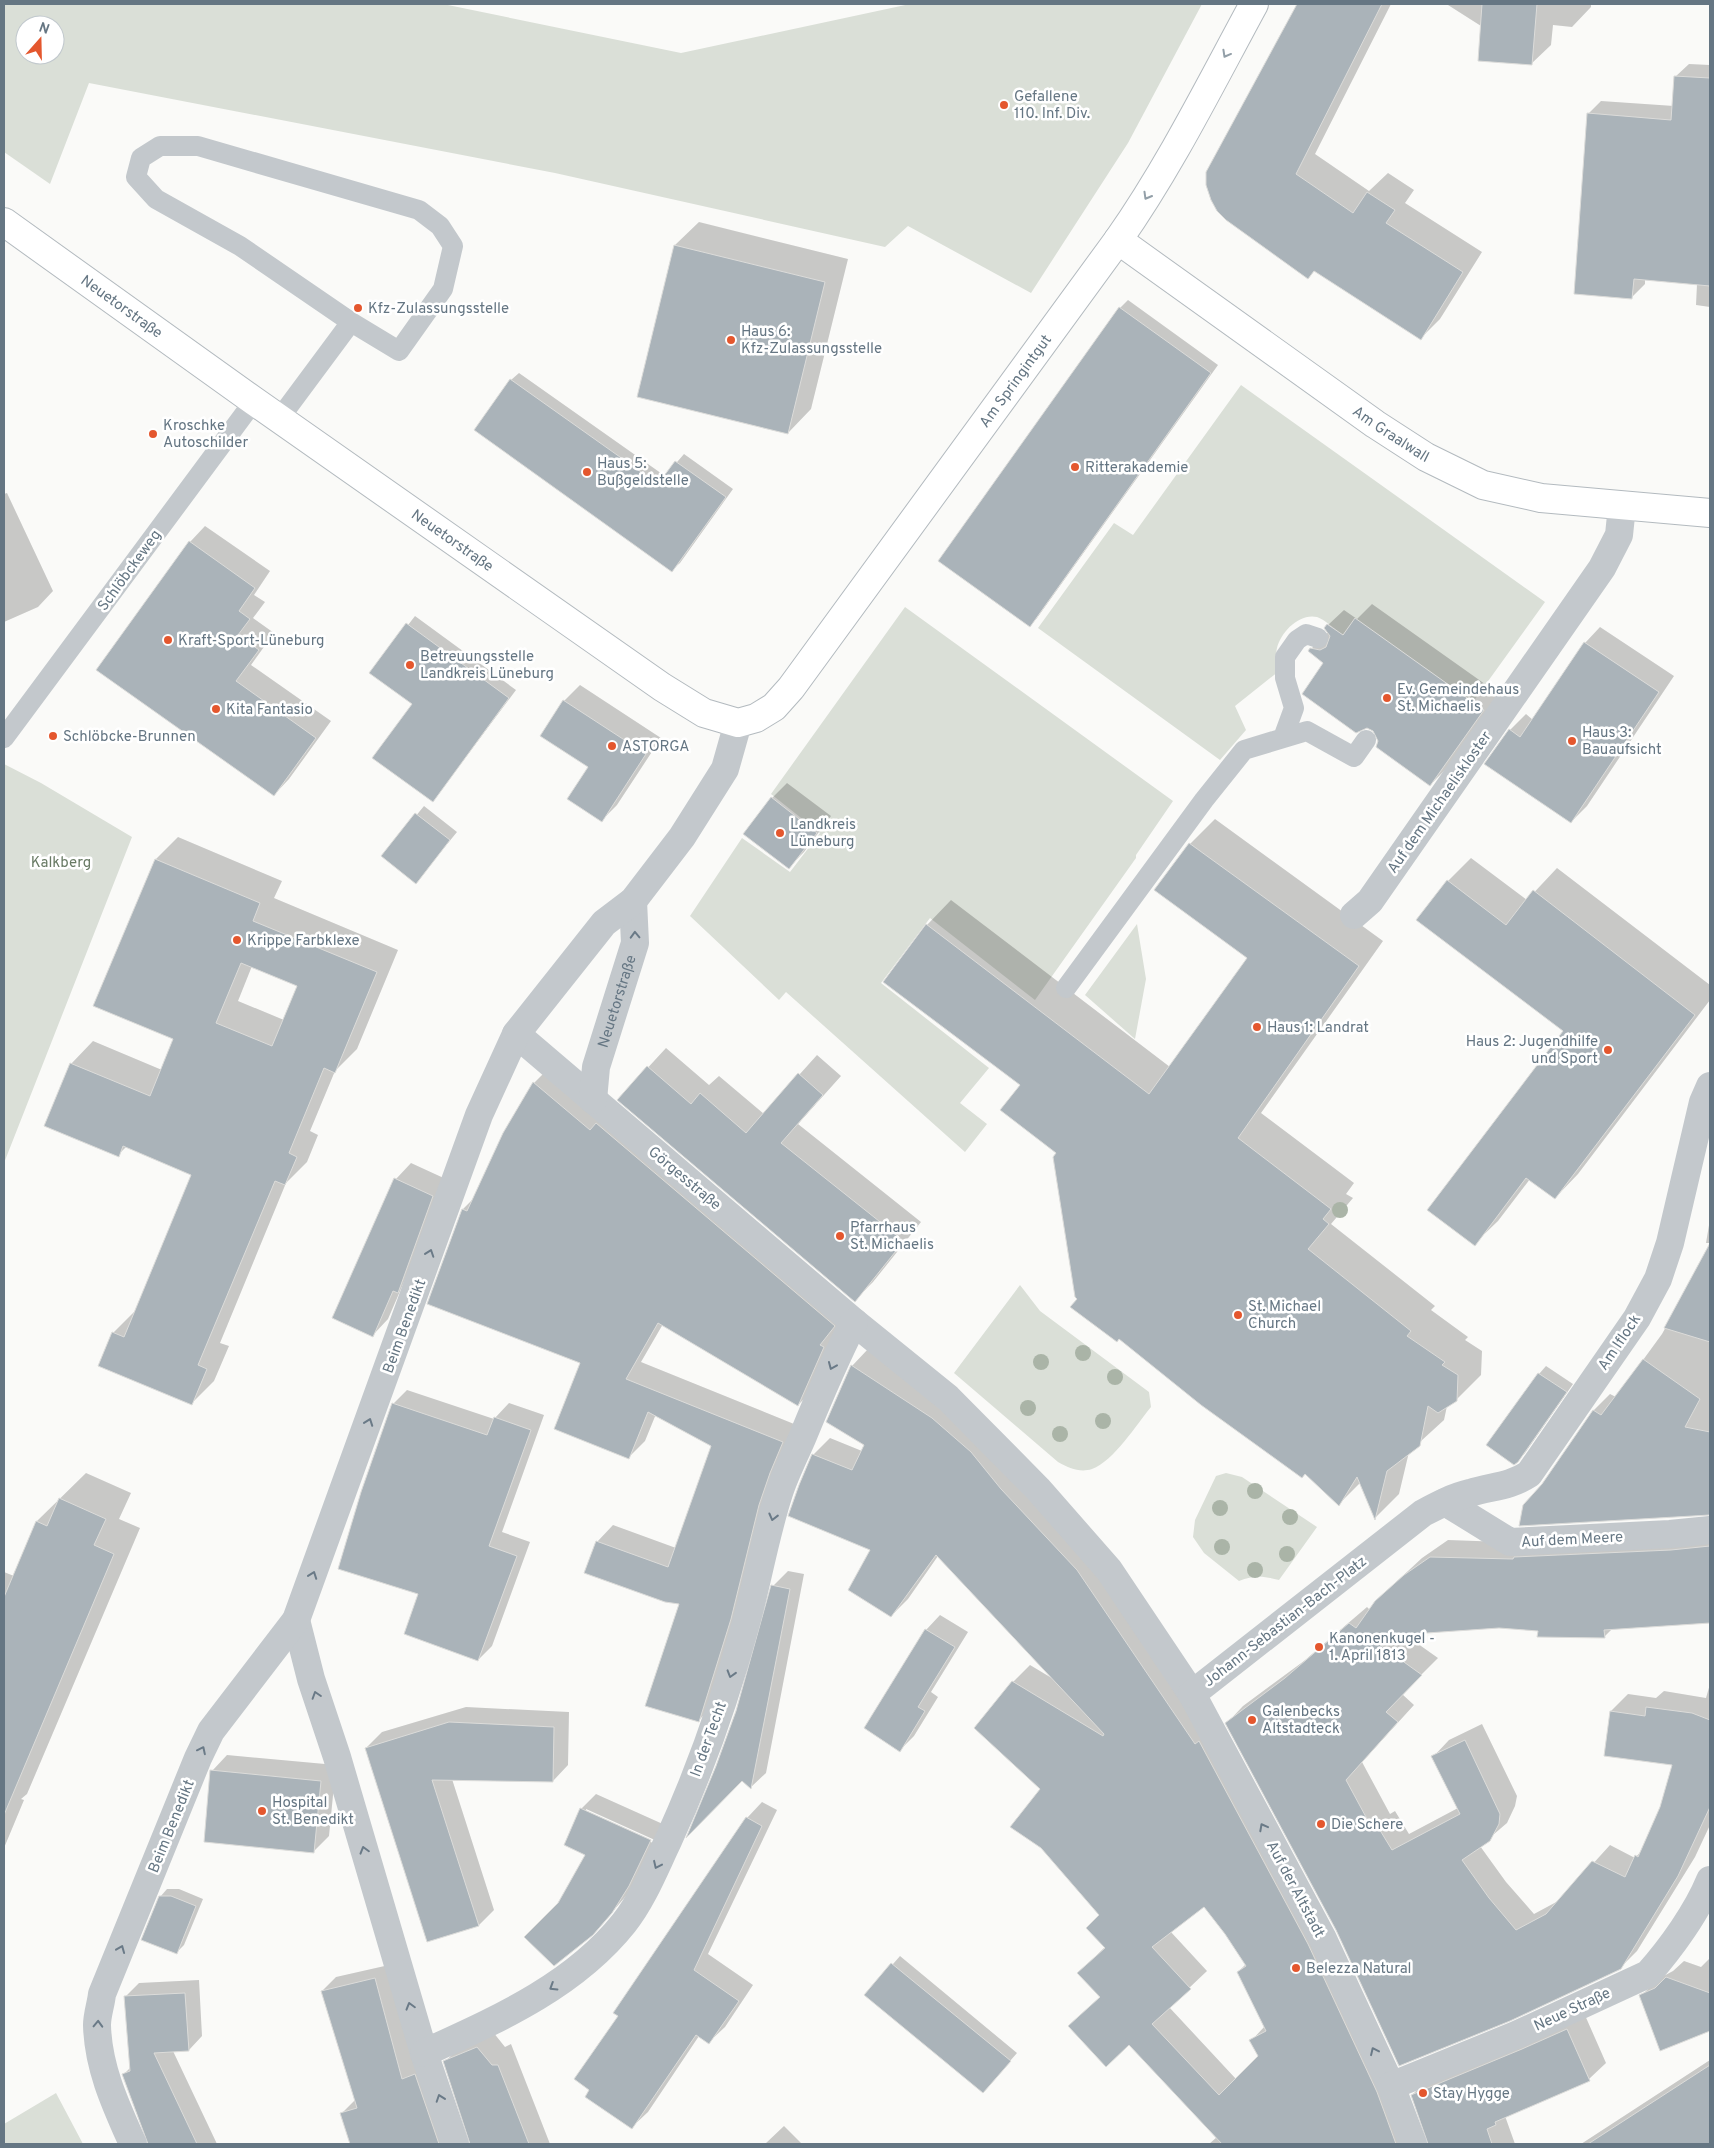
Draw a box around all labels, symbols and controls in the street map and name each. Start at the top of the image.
north arrow [15,15,65,65]
text: N [36,19,52,39]
one-way arrow [1222,49,1232,58]
place label: Gefallene 110. Inf. Div. [1014,88,1090,124]
marker: Gefallene 110. Inf. Div. [998,99,1010,111]
one-way arrow [1143,191,1153,200]
street label: Neuetorstraße [76,272,166,343]
place label: Kfz-Zulassungsstelle [368,300,509,319]
marker: Kfz-Zulassungsstelle [352,302,364,314]
place label: Haus 6: Kfz-Zulassungsstelle [741,323,882,359]
street label: Am Springintgut [976,332,1057,432]
marker: Haus 6: Kfz-Zulassungsstelle [725,334,737,346]
street label: Am Graalwall [1348,403,1432,468]
place label: Kroschke Autoschilder [163,417,249,453]
marker: Kroschke Autoschilder [147,428,159,440]
place label: Haus 5: Bußgeldstelle [597,455,689,491]
place label: Ritterakademie [1085,459,1188,478]
marker: Ritterakademie [1069,461,1081,473]
marker: Haus 5: Bußgeldstelle [581,466,593,478]
street label: Neuetorstraße [407,506,497,577]
street label: Schlöbckeweg [94,526,166,615]
place label: Kraft-Sport-Lüneburg [178,632,325,651]
marker: Kraft-Sport-Lüneburg [162,634,174,646]
place label: Betreuungsstelle Landkreis Lüneburg [420,648,554,684]
marker: Betreuungsstelle Landkreis Lüneburg [404,659,416,671]
place label: Ev. Gemeindehaus St. Michaelis [1397,681,1519,717]
marker: Ev. Gemeindehaus St. Michaelis [1381,692,1393,704]
place label: Kita Fantasio [226,701,313,720]
marker: Kita Fantasio [210,703,222,715]
place label: Haus 3: Bauaufsicht [1582,724,1662,760]
place label: Schlöbcke-Brunnen [63,728,196,747]
street label: Auf dem Michaeliskloster [1384,728,1497,878]
marker: Schlöbcke-Brunnen [47,730,59,742]
marker: Haus 3: Bauaufsicht [1566,735,1578,747]
place label: ASTORGA [622,738,690,757]
marker: ASTORGA [606,740,618,752]
place label: Landkreis Lüneburg [790,816,856,852]
marker: Landkreis Lüneburg [774,827,786,839]
park label: Kalkberg [31,854,91,873]
one-way arrow [629,931,640,939]
place label: Krippe Farbklexe [247,932,360,951]
marker: Krippe Farbklexe [231,934,243,946]
street label: Neuetorstraße [595,953,642,1051]
place label: Haus 1: Landrat [1267,1019,1369,1038]
marker: Haus 1: Landrat [1251,1021,1263,1033]
place label: Haus 2: Jugendhilfe und Sport [1466,1033,1598,1069]
marker: Haus 2: Jugendhilfe und Sport [1602,1044,1614,1056]
street label: Görgesstraße [644,1143,724,1215]
place label: Pfarrhaus St. Michaelis [850,1219,934,1255]
marker: Pfarrhaus St. Michaelis [834,1230,846,1242]
one-way arrow [424,1249,434,1257]
street label: Beim Benedikt [380,1277,431,1376]
place label: St. Michael Church [1248,1298,1321,1334]
marker: St. Michael Church [1232,1309,1244,1321]
street label: Am Iflock [1595,1311,1646,1375]
one-way arrow [828,1361,839,1370]
one-way arrow [363,1418,373,1427]
one-way arrow [768,1512,779,1521]
street label: Auf dem Meere [1521,1528,1624,1553]
street label: Johann-Sebastian-Bach-Platz [1201,1553,1371,1692]
one-way arrow [307,1571,317,1579]
place label: Kanonenkugel - 1. April 1813 [1329,1630,1435,1666]
marker: Kanonenkugel - 1. April 1813 [1313,1641,1325,1653]
one-way arrow [726,1669,736,1677]
one-way arrow [311,1691,321,1700]
street label: In der Techt [687,1699,732,1780]
place label: Galenbecks Altstadteck [1262,1703,1340,1739]
marker: Galenbecks Altstadteck [1246,1714,1258,1726]
one-way arrow [196,1746,206,1755]
street label: Beim Benedikt [145,1777,200,1876]
place label: Hospital St. Benedikt [272,1794,354,1830]
marker: Hospital St. Benedikt [256,1805,268,1817]
place label: Die Schere [1331,1816,1403,1835]
marker: Die Schere [1315,1818,1327,1830]
one-way arrow [1259,1823,1269,1832]
street label: Auf der Altstadt [1261,1838,1328,1941]
one-way arrow [359,1846,370,1854]
one-way arrow [652,1860,663,1869]
one-way arrow [114,1945,125,1954]
place label: Belezza Natural [1306,1960,1412,1979]
marker: Belezza Natural [1290,1962,1302,1974]
one-way arrow [550,1980,559,1990]
street label: Neue Straße [1531,1984,1614,2036]
one-way arrow [406,2002,416,2010]
one-way arrow [93,2020,104,2028]
one-way arrow [1370,2047,1381,2056]
place label: Stay Hygge [1433,2085,1510,2104]
marker: Stay Hygge [1417,2087,1429,2099]
one-way arrow [436,2095,446,2103]

